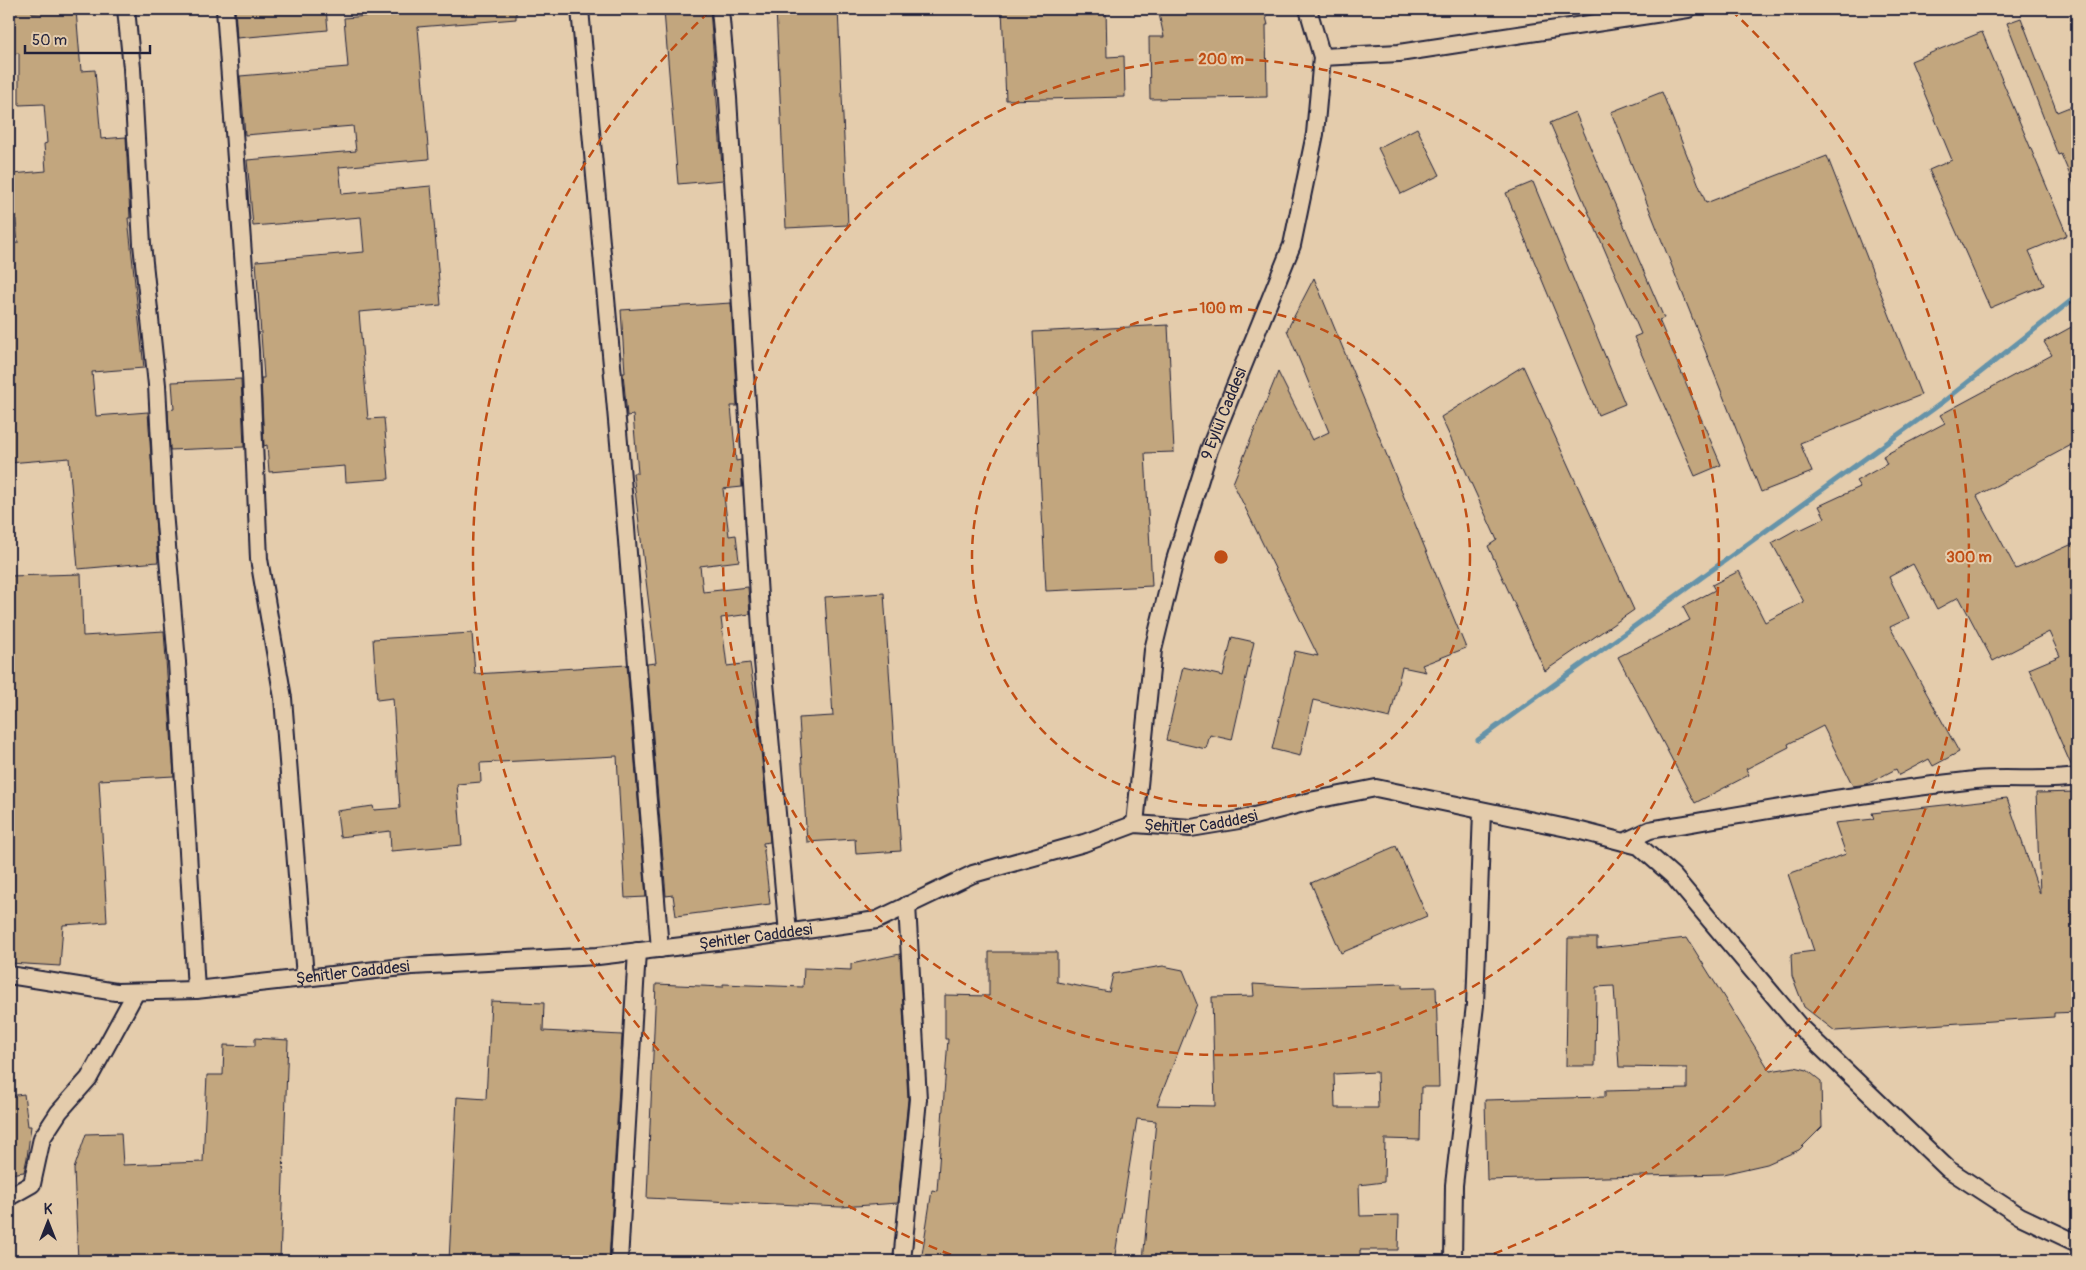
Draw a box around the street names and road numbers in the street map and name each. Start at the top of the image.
street label: 9 Eylül Caddesi [1197,365,1251,462]
street label: Şehitler Cadddesi [1144,805,1260,838]
street label: Şehitler Cadddesi [698,919,814,954]
street label: Şehitler Cadddesi [295,956,411,989]

